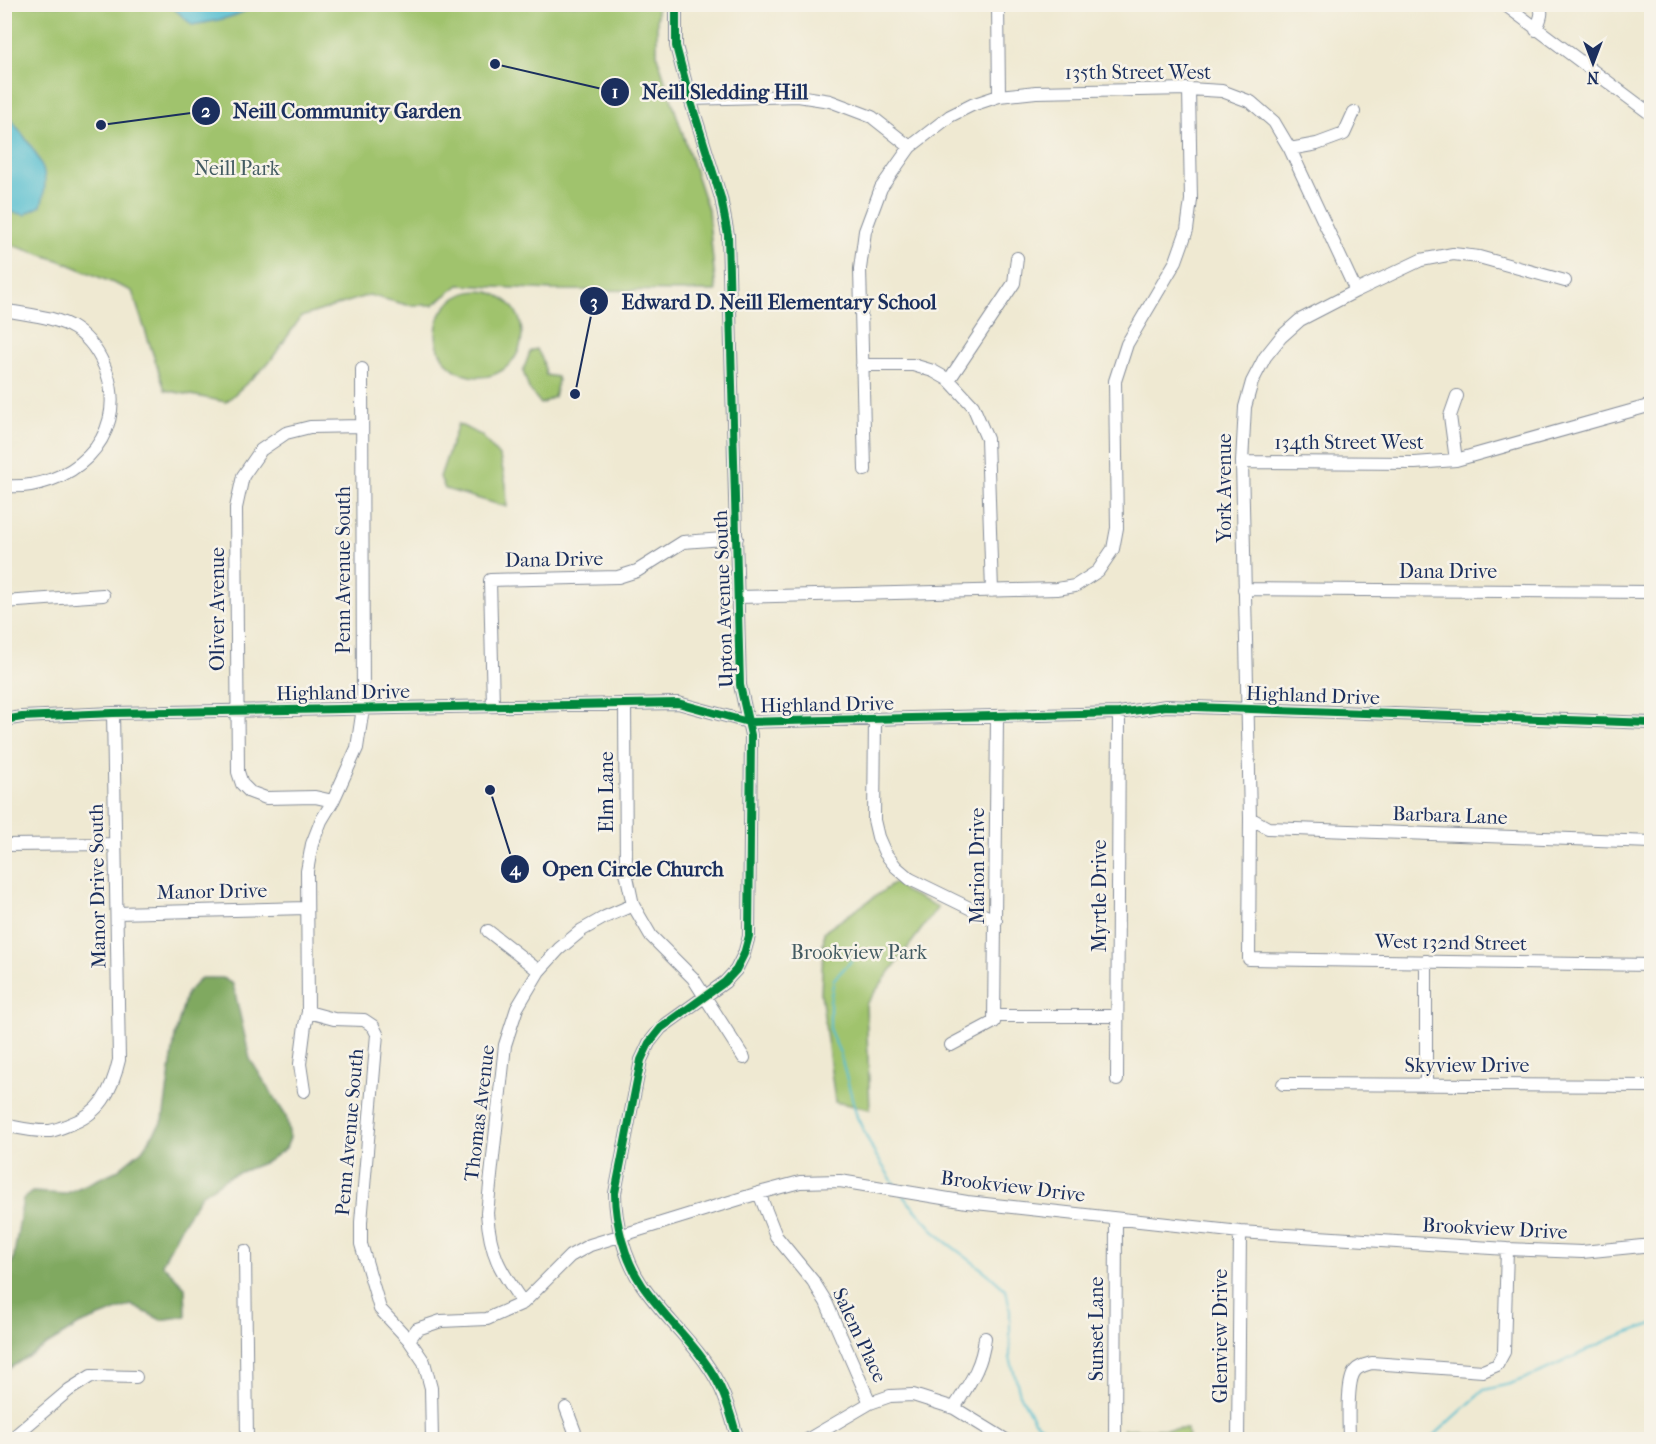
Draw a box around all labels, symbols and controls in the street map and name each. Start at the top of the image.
north arrow [1563,33,1623,93]
street label: 135th Street West [1065,61,1211,84]
text: N [1586,68,1599,87]
callout: Neill Sledding Hill [600,72,820,111]
text: Neill Sledding Hill [642,80,808,104]
text: 1 [612,82,618,103]
callout: Neill Community Garden [191,92,473,131]
text: Neill Community Garden [233,99,462,123]
text: 2 [201,101,211,122]
park label: Neill Park [194,157,281,180]
callout: Edward D. Neill Elementary School [579,282,948,321]
text: Edward D. Neill Elementary School [621,290,937,314]
text: 3 [590,292,598,313]
street label: 134th Street West [1274,431,1424,454]
street label: York Avenue [1213,433,1236,544]
street label: Penn Avenue South [332,485,355,654]
street label: Upton Avenue South [709,509,738,688]
street label: Oliver Avenue [206,547,229,671]
street label: Dana Drive [505,547,604,572]
street label: Dana Drive [1399,560,1497,583]
street label: Highland Drive [276,680,410,705]
street label: Highland Drive [1246,682,1380,709]
street label: Highland Drive [760,692,894,717]
street label: Elm Lane [595,751,618,833]
street label: Barbara Lane [1392,802,1508,829]
street label: Manor Drive South [85,803,110,969]
street label: Marion Drive [966,808,989,924]
street label: Myrtle Drive [1088,840,1111,952]
callout: Open Circle Church [500,849,736,888]
text: Open Circle Church [542,857,724,881]
text: 4 [509,859,522,880]
street label: Manor Drive [156,879,268,904]
street label: West 132nd Street [1374,930,1527,955]
park label: Brookview Park [791,941,928,964]
street label: Thomas Avenue [460,1043,499,1183]
street label: Penn Avenue South [331,1047,368,1217]
street label: Skyview Drive [1405,1054,1530,1077]
street label: Brookview Drive [939,1166,1087,1207]
street label: Brookview Drive [1422,1213,1568,1244]
street label: Glenview Drive [1209,1269,1232,1403]
street label: Sunset Lane [1085,1277,1108,1381]
street label: Salem Place [828,1284,891,1386]

